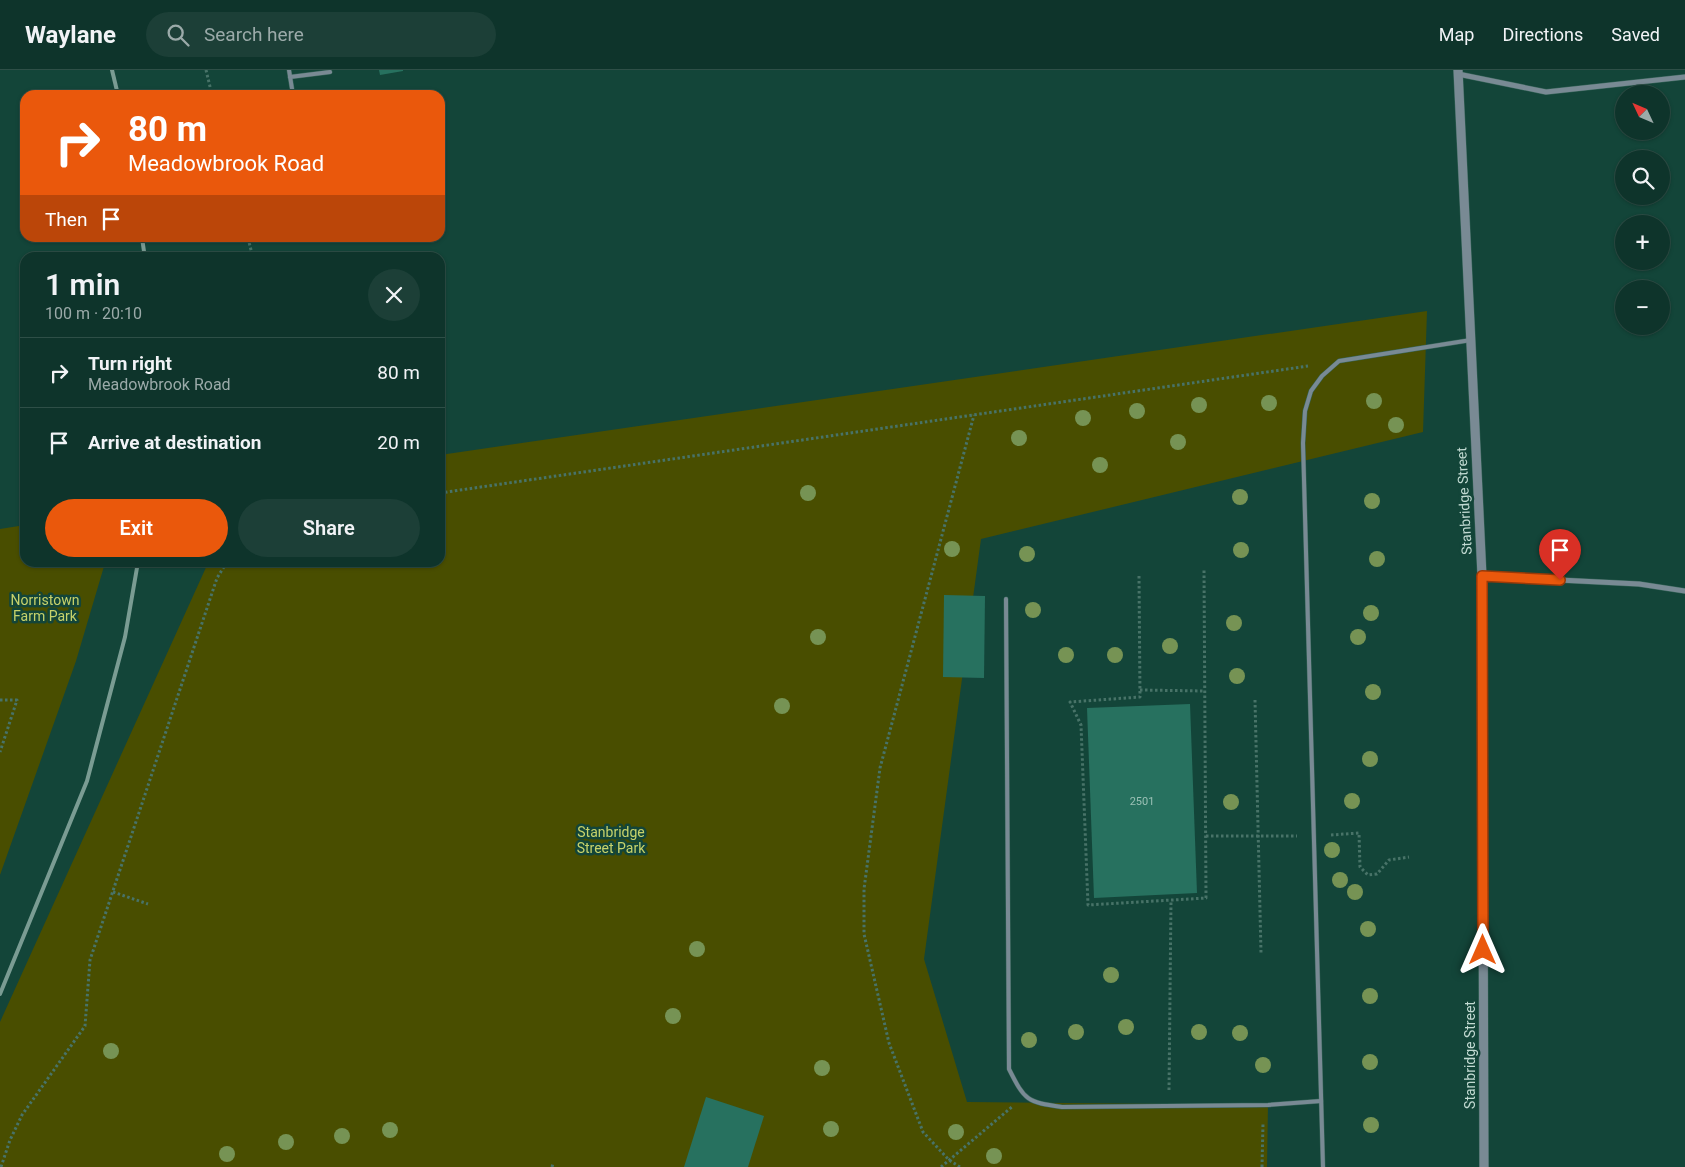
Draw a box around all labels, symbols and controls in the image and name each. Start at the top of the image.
search box [146,12,496,57]
text: Waylane [25,21,116,49]
icon: search [164,21,192,49]
text: Search here [204,23,304,46]
text: Map [1439,24,1474,45]
text: Directions [1502,24,1583,45]
text: Saved [1611,24,1660,45]
north arrow [1615,85,1670,140]
map controls [1615,85,1670,335]
text: 80 m [128,109,207,150]
icon: right [45,110,110,175]
button: search [1615,150,1670,205]
text: Meadowbrook Road [128,151,324,176]
icon: arrive [97,205,125,233]
text: Then [45,208,87,231]
button: + [1615,215,1670,270]
text: 1 min [45,267,120,302]
button: close [368,269,420,321]
button: − [1615,280,1670,335]
text: 100 m · 20:10 [45,304,142,323]
text: Turn right [88,352,172,375]
icon: right [45,359,73,387]
text: 80 m [377,361,420,384]
text: Meadowbrook Road [88,375,231,394]
icon: arrive [45,429,73,457]
text: Arrive at destination [88,431,261,454]
text: 20 m [377,431,420,454]
street label: Stanbridge Street [1453,446,1475,555]
button: Exit [45,499,228,557]
button: Share [238,499,420,557]
pin [1539,529,1581,580]
icon: arrive [1546,536,1574,564]
park label: Norristown Farm Park [11,592,79,624]
house number: 2501 [1130,795,1154,808]
park label: Stanbridge Street Park [577,824,646,856]
position arrow [1456,923,1508,975]
street label: Stanbridge Street [1462,1001,1478,1109]

